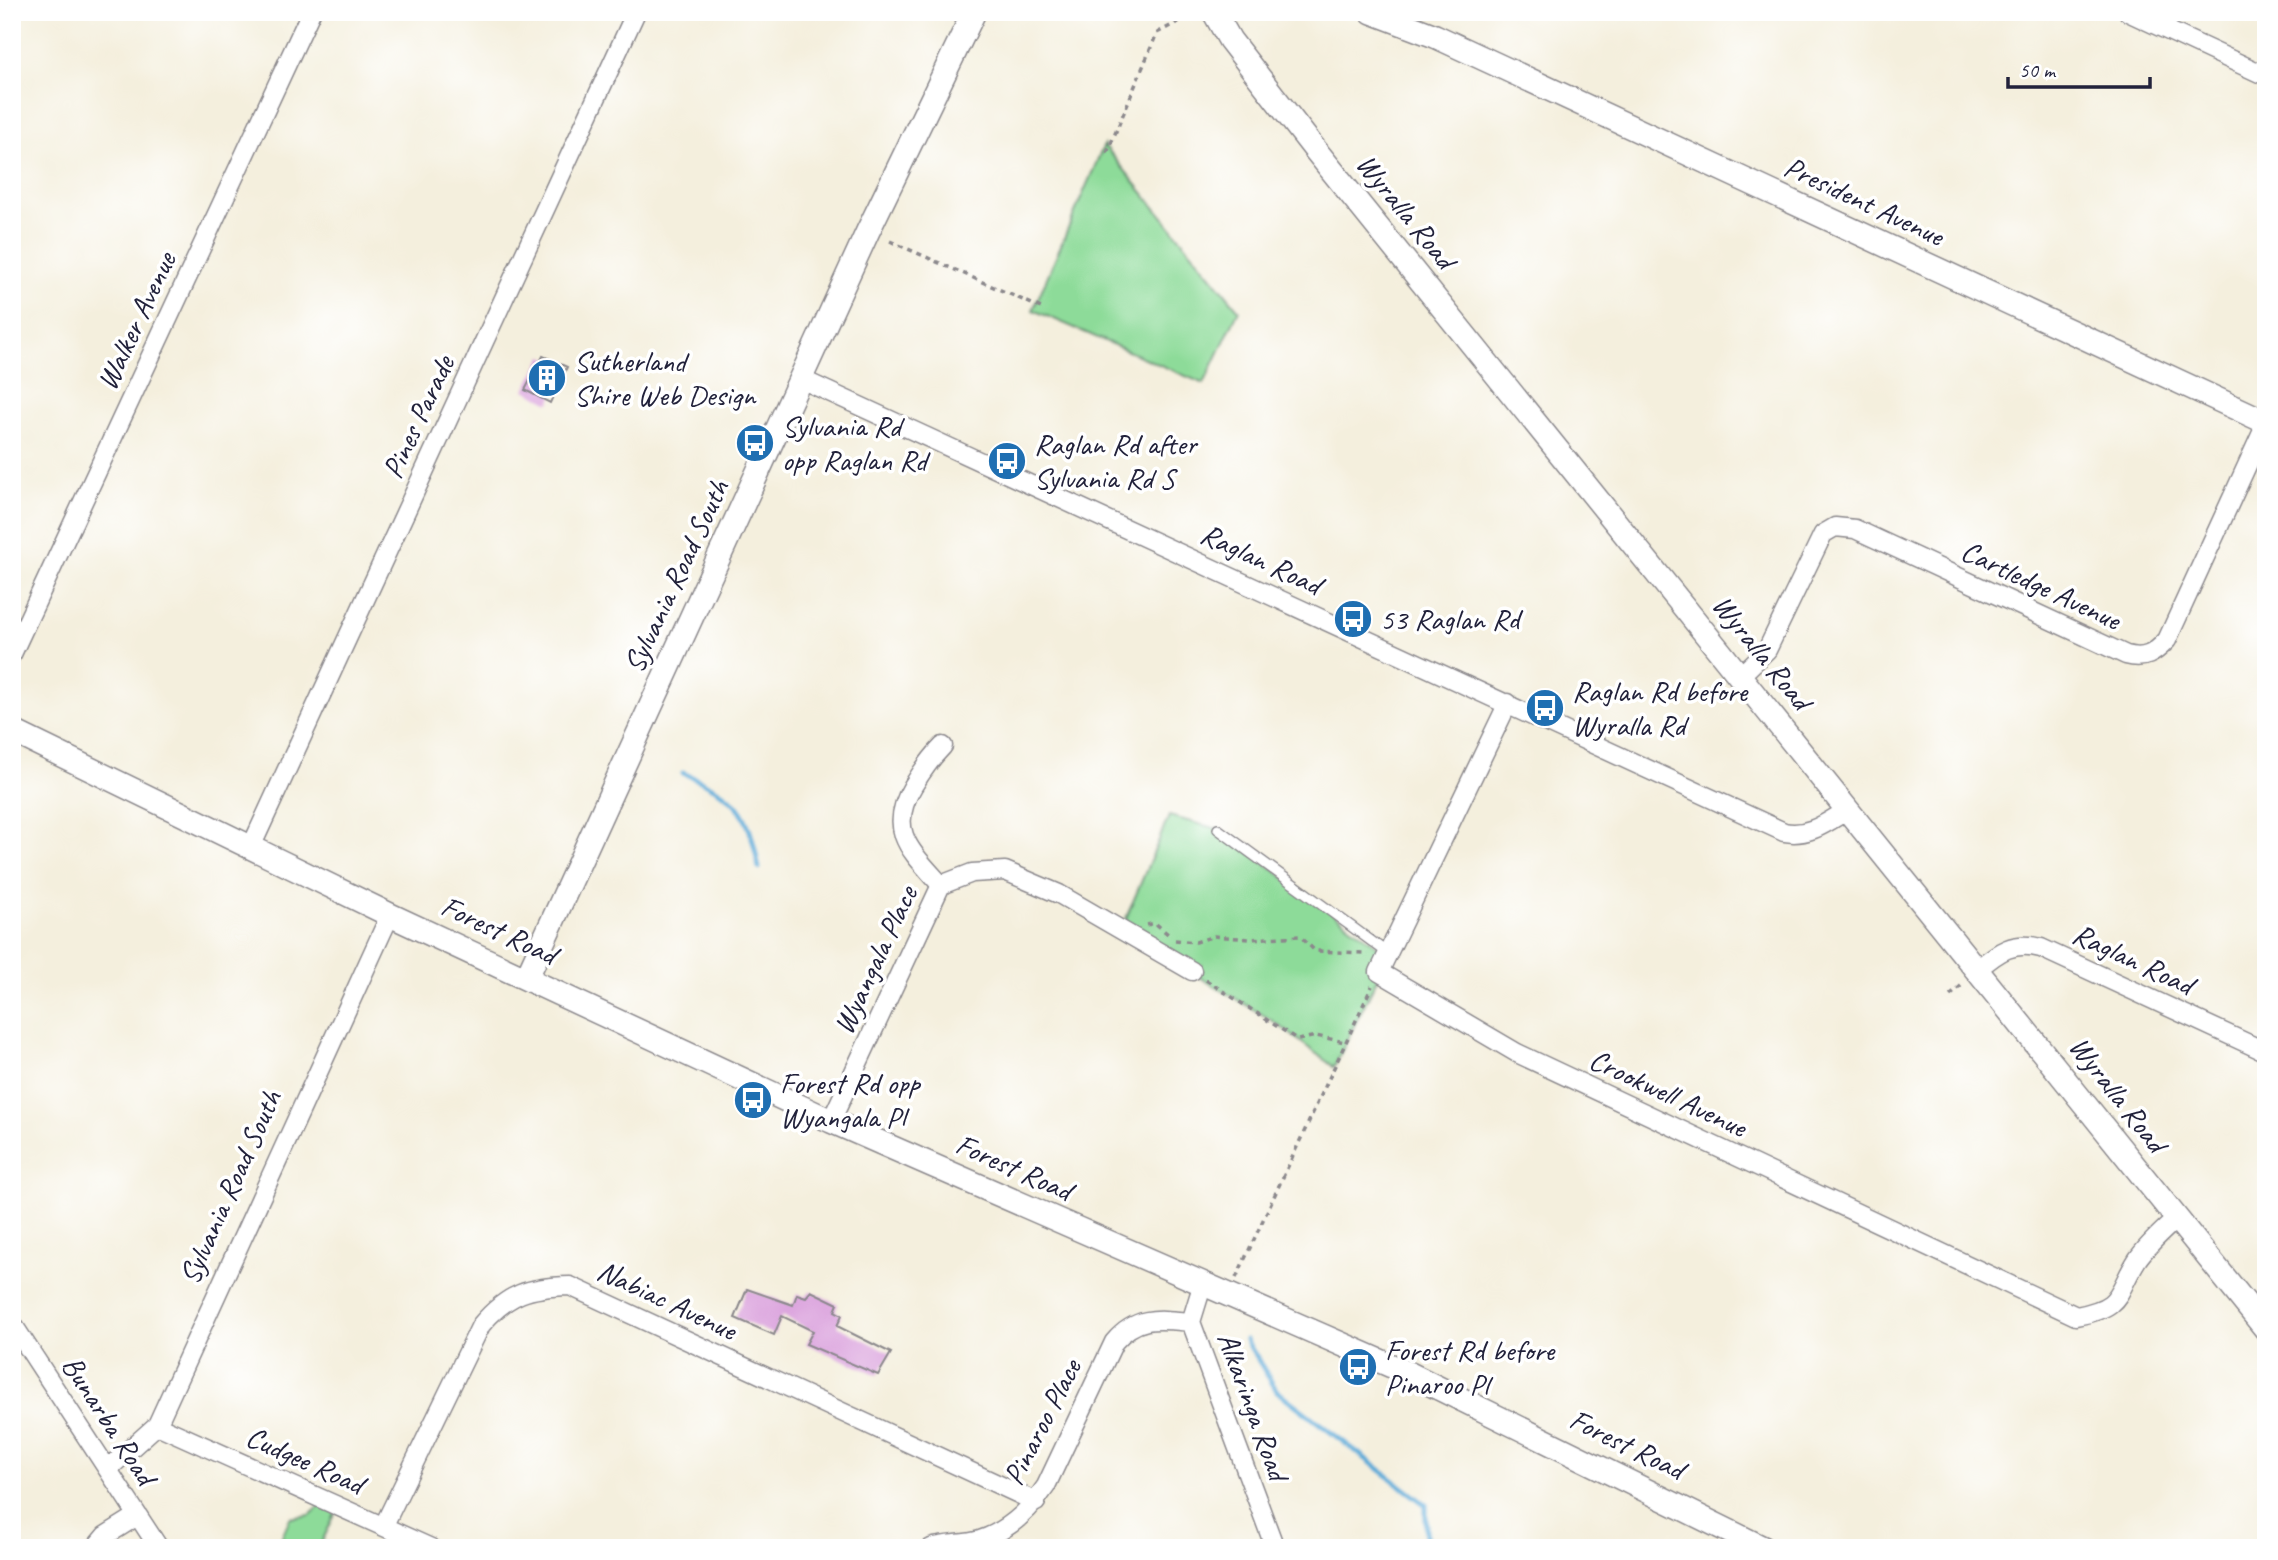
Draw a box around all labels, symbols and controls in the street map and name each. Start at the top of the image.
scale bar [2008,46,2150,90]
text: 50 m [2019,57,2057,83]
street label: Wyralla Road [1348,146,1467,279]
street label: President Avenue [1778,148,1952,255]
street label: Walker Avenue [88,244,185,396]
place label: Sutherland Shire Web Design [574,342,757,414]
street label: Pines Parade [373,348,464,484]
building icon: Sutherland Shire Web Design [526,357,568,399]
place label: Sylvania Rd opp Raglan Rd [782,407,931,479]
bus stop icon: Sylvania Rd opp Raglan Rd [734,422,776,464]
place label: Raglan Rd after Sylvania Rd S [1034,425,1199,497]
bus stop icon: Raglan Rd after Sylvania Rd S [986,440,1028,482]
street label: Sylvania Road South [615,473,737,678]
street label: Raglan Road [1195,515,1331,605]
street label: Cartledge Avenue [1955,532,2129,639]
street label: Wyralla Road [1704,587,1823,720]
bus stop icon: 53 Raglan Rd [1332,598,1374,640]
place label: 53 Raglan Rd [1380,600,1523,638]
place label: Raglan Rd before Wyralla Rd [1572,672,1749,744]
bus stop icon: Raglan Rd before Wyralla Rd [1524,687,1566,729]
street label: Wyangala Place [824,878,927,1040]
street label: Forest Road [435,887,567,975]
street label: Raglan Road [2067,915,2203,1005]
street label: Wyralla Road [2061,1028,2178,1163]
street label: Crookwell Avenue [1583,1040,1755,1147]
place label: Forest Rd opp Wyangala Pl [780,1064,921,1136]
bus stop icon: Forest Rd opp Wyangala Pl [732,1079,774,1121]
street label: Sylvania Road South [170,1084,290,1290]
street label: Forest Road [950,1125,1082,1211]
street label: Nabiac Avenue [591,1251,745,1350]
street label: Alkaringa Road [1209,1327,1299,1489]
place label: Forest Rd before Pinaroo Pl [1385,1331,1556,1403]
bus stop icon: Forest Rd before Pinaroo Pl [1337,1346,1379,1388]
street label: Bunarba Road [53,1348,167,1495]
street label: Pinaroo Place [994,1351,1091,1491]
street label: Forest Road [1563,1400,1694,1490]
street label: Cudgee Road [240,1417,373,1504]

